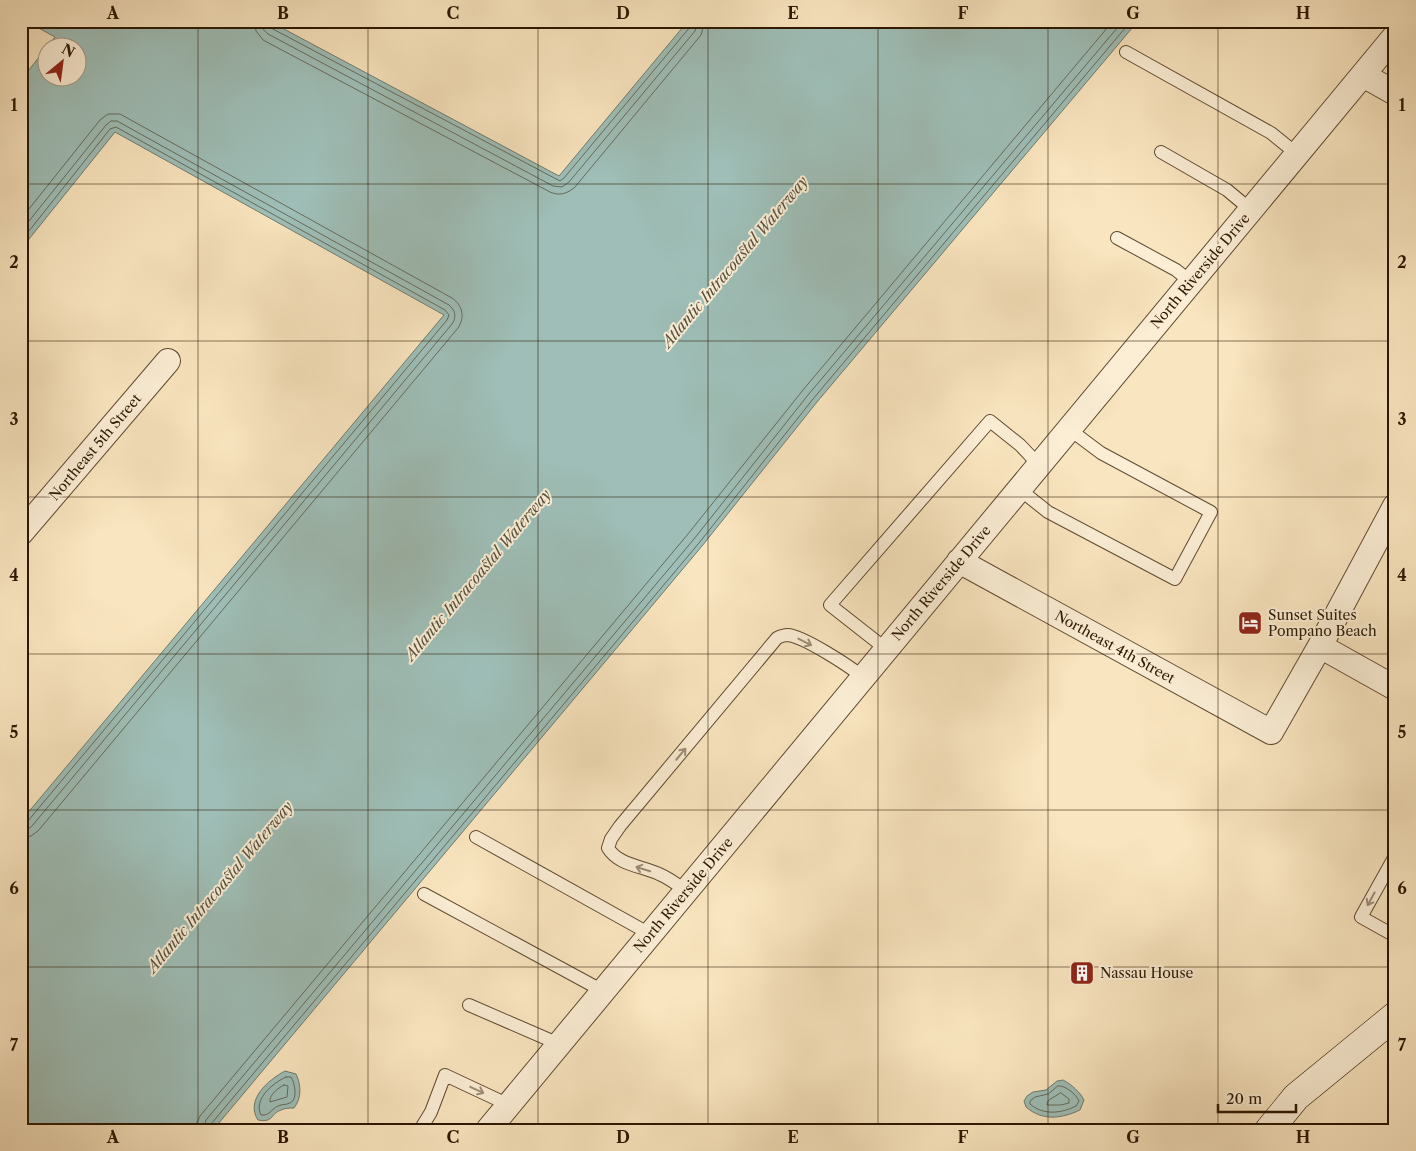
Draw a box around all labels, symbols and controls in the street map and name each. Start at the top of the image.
text: A [106,3,120,23]
text: B [277,3,289,23]
text: C [447,3,459,23]
text: D [616,3,630,23]
text: E [787,3,799,23]
text: F [958,3,969,23]
text: G [1126,3,1140,23]
text: H [1296,3,1310,23]
north arrow [38,38,88,88]
text: N [59,40,78,61]
text: 1 [10,95,18,115]
text: 1 [1398,95,1406,115]
water label: Atlantic Intracoastal Waterway [656,172,812,353]
street label: North Riverside Drive [1146,209,1254,332]
text: 2 [9,252,19,272]
text: 2 [1397,252,1407,272]
street label: Northeast 5th Street [45,390,145,504]
text: 3 [9,409,19,429]
text: 3 [1397,409,1407,429]
water label: Atlantic Intracoastal Waterway [399,485,555,666]
street label: North Riverside Drive [887,521,995,644]
text: 4 [9,565,19,585]
text: 4 [1397,565,1407,585]
place label: Sunset Suites Pompano Beach [1268,606,1377,640]
street label: Northeast 4th Street [1052,607,1178,688]
hotel icon: Sunset Suites Pompano Beach [1237,610,1263,636]
one-way arrow [797,637,812,647]
text: 5 [10,722,19,742]
text: 5 [1398,722,1407,742]
one-way arrow [676,748,687,761]
water label: Atlantic Intracoastal Waterway [141,797,297,978]
street label: North Riverside Drive [629,833,737,956]
one-way arrow [636,863,652,873]
text: 6 [9,878,19,898]
text: 6 [1397,878,1407,898]
one-way arrow [1366,891,1376,906]
building icon: Nassau House [1069,960,1095,986]
place label: Nassau House [1100,964,1193,982]
text: 7 [10,1035,19,1055]
text: 7 [1398,1035,1407,1055]
scale bar [1218,1081,1296,1113]
one-way arrow [469,1086,484,1096]
text: 20 m [1226,1089,1262,1108]
text: A [106,1127,120,1147]
text: B [277,1127,289,1147]
text: C [447,1127,459,1147]
text: D [616,1127,630,1147]
text: E [787,1127,799,1147]
text: F [958,1127,969,1147]
text: G [1126,1127,1140,1147]
text: H [1296,1127,1310,1147]

